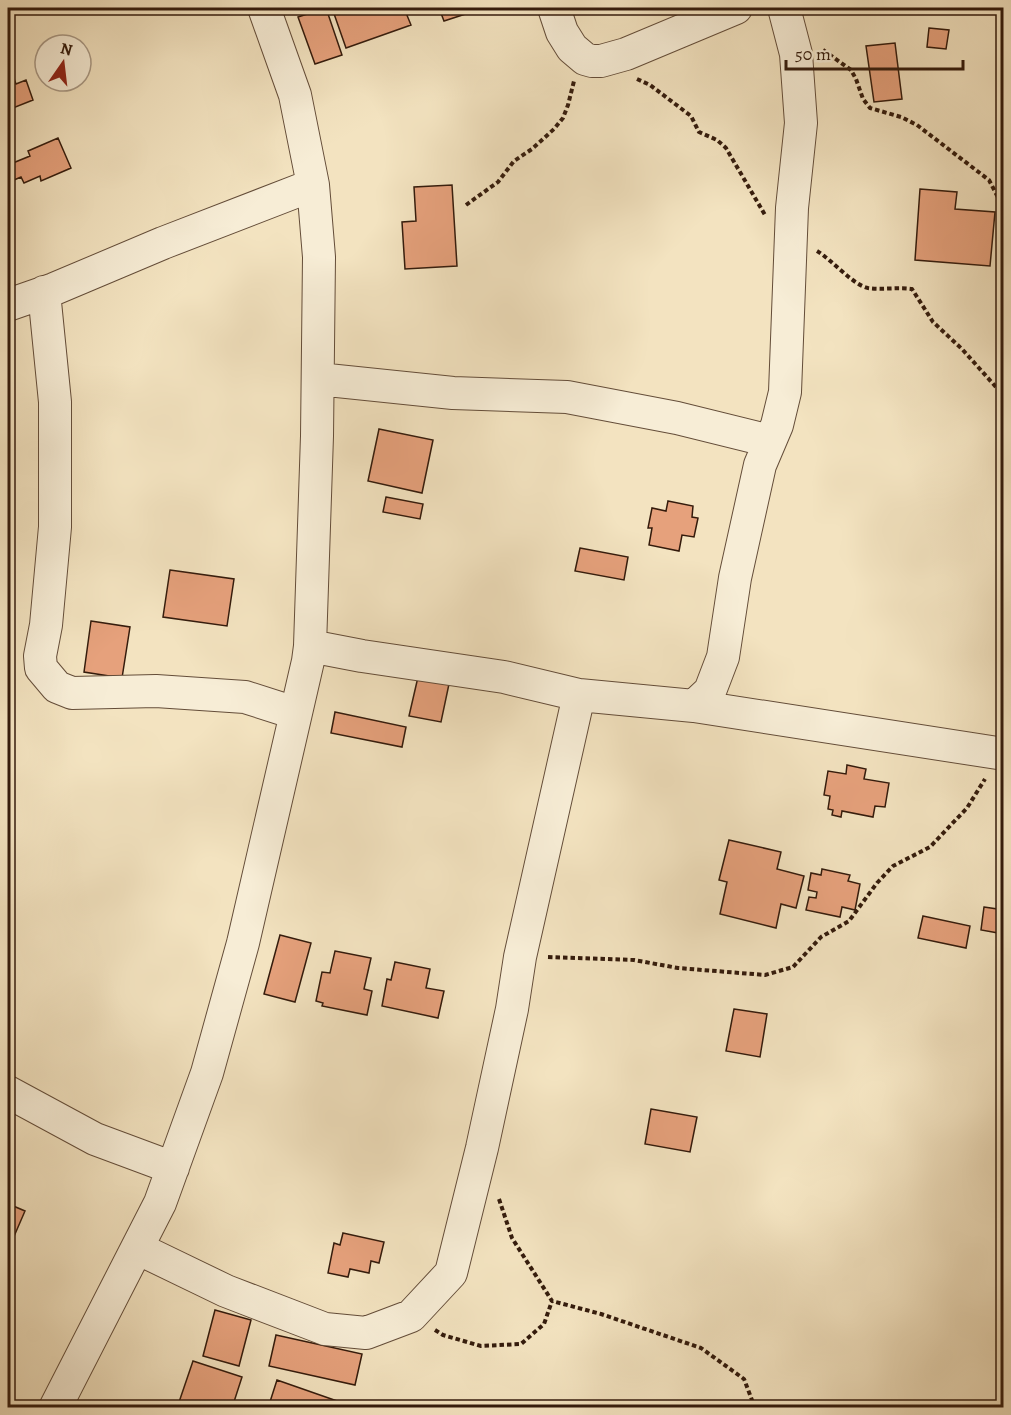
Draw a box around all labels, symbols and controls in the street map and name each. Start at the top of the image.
north arrow [33,33,93,93]
scale bar [786,33,963,71]
text: N [58,37,75,62]
text: 50 m [795,42,831,66]

